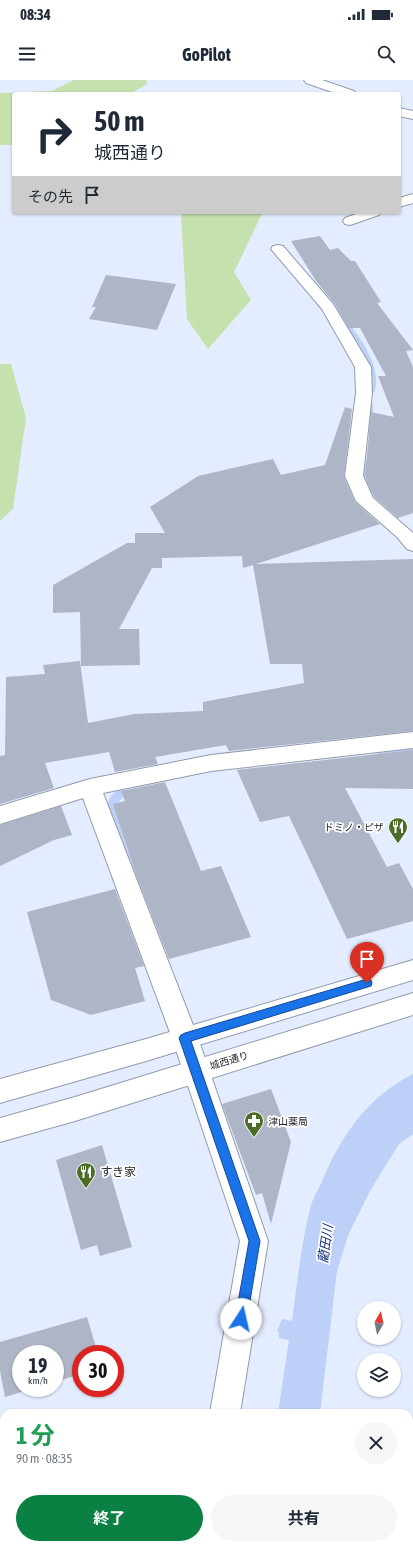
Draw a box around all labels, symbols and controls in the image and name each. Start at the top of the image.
text: 08:34 [20,6,51,23]
icon: menu [16,43,38,65]
icon: search [375,43,397,65]
text: GoPilot [182,44,231,65]
text: 50 m [94,105,144,137]
icon: right [28,108,80,160]
text: 城西通り [94,142,166,163]
icon: arrive [81,184,103,206]
text: その先 [28,188,73,205]
restaurant icon: ドミノ・ピザ [387,816,409,844]
place label: ドミノ・ピザ [324,822,384,833]
pin [350,942,384,983]
icon: arrive [356,948,378,970]
street label: 城西通り [208,1049,250,1072]
pharmacy icon: 津山薬局 [243,1110,265,1138]
place label: 津山薬局 [268,1116,308,1127]
restaurant icon: すき家 [75,1161,97,1189]
place label: すき家 [100,1165,136,1179]
water label: 藺田川 [315,1222,336,1264]
position arrow [220,1298,262,1340]
north arrow [357,1301,401,1345]
map controls [357,1301,401,1397]
speed limit sign: 30 [72,1345,124,1397]
button: layers [357,1353,401,1397]
text: 19 [29,1354,47,1377]
text: km/h [28,1375,48,1386]
text: 1 分 [16,1422,55,1449]
button: close [355,1422,397,1464]
text: 90 m · 08:35 [16,1451,72,1466]
button: 終了 [16,1495,203,1541]
button: 共有 [211,1495,397,1541]

